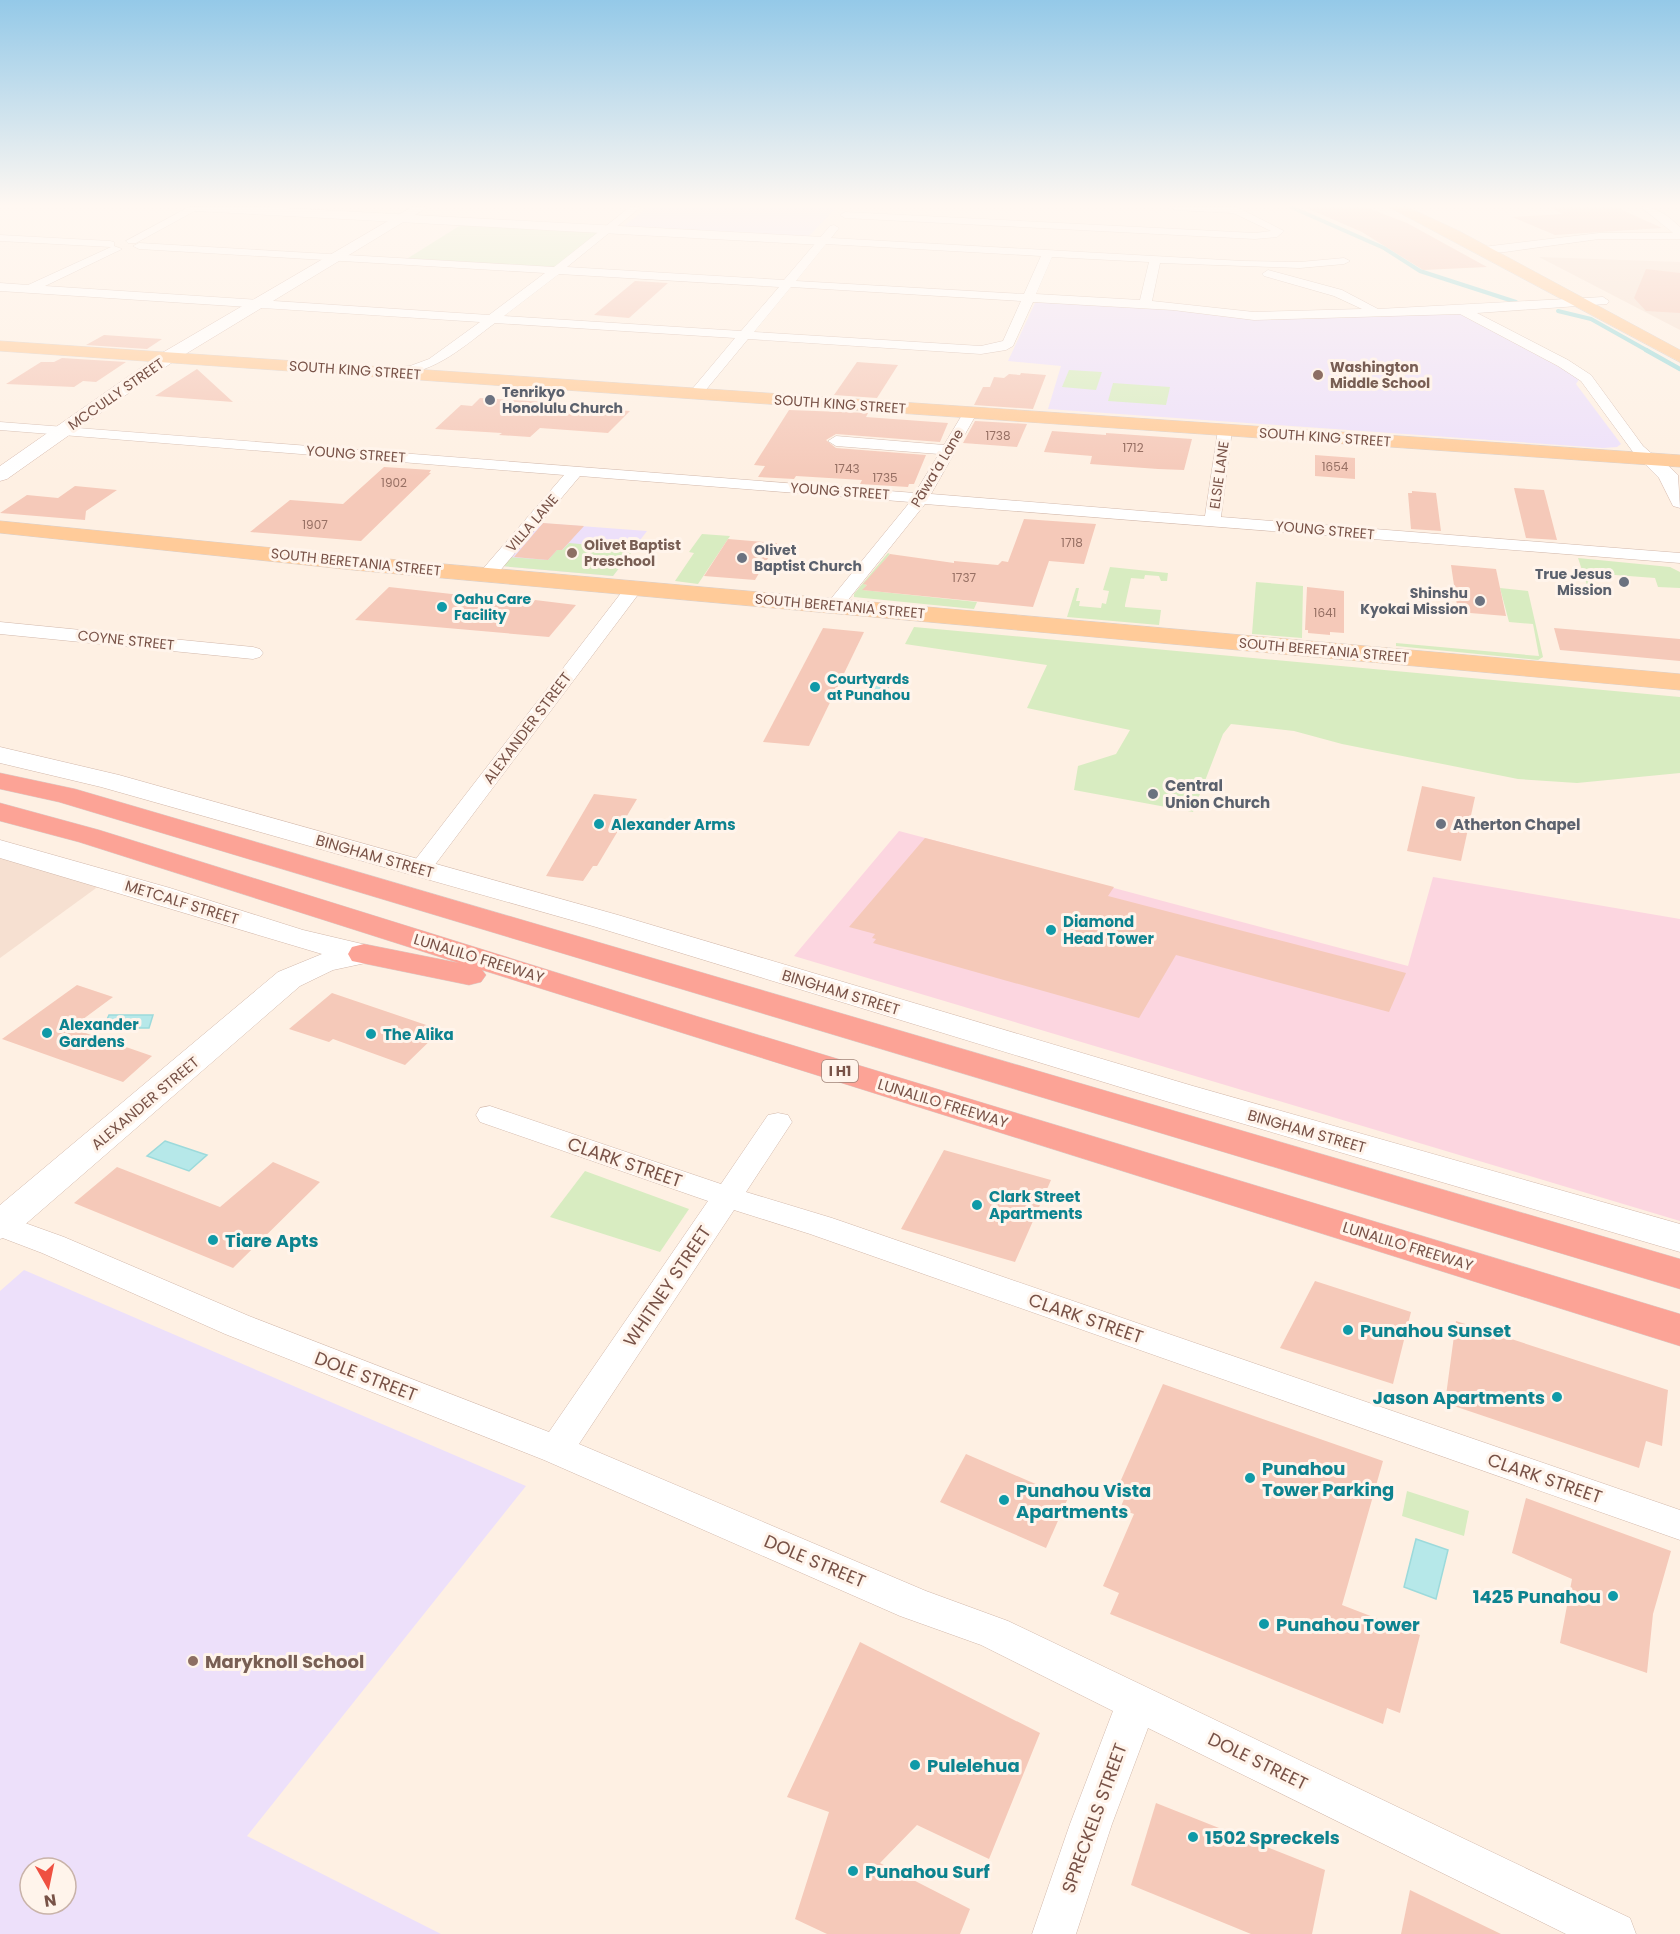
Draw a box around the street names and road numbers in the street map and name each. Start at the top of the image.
street label: MCCULLY STREET [64,353,169,435]
street label: SOUTH KING STREET [288,355,422,385]
street label: SOUTH KING STREET [773,389,907,419]
street label: SOUTH KING STREET [1258,422,1392,452]
street label: Pāwaʻa Lane [906,425,968,511]
street label: ELSIE LANE [1204,440,1234,510]
street label: YOUNG STREET [306,441,407,467]
street label: YOUNG STREET [790,478,891,504]
street label: VILLA LANE [501,490,563,556]
street label: YOUNG STREET [1275,516,1376,544]
street label: SOUTH BERETANIA STREET [270,543,442,581]
street label: SOUTH BERETANIA STREET [754,589,926,623]
street label: COYNE STREET [77,625,176,655]
street label: SOUTH BERETANIA STREET [1238,633,1410,667]
street label: ALEXANDER STREET [478,668,576,788]
street label: BINGHAM STREET [313,829,437,883]
street label: METCALF STREET [123,875,241,929]
street label: LUNALILO FREEWAY [411,928,547,988]
street label: BINGHAM STREET [780,964,902,1020]
street label: ALEXANDER STREET [86,1051,204,1155]
road number: I H1 [822,1060,858,1082]
street label: LUNALILO FREEWAY [875,1073,1011,1133]
street label: BINGHAM STREET [1245,1104,1369,1158]
street label: CLARK STREET [564,1131,686,1193]
street label: LUNALILO FREEWAY [1340,1216,1476,1276]
street label: WHITNEY STREET [617,1220,717,1351]
street label: CLARK STREET [1025,1287,1147,1349]
street label: DOLE STREET [311,1345,421,1407]
street label: CLARK STREET [1484,1447,1606,1509]
street label: DOLE STREET [760,1528,870,1594]
street label: DOLE STREET [1204,1726,1312,1796]
street label: SPRECKELS STREET [1055,1739,1133,1896]

